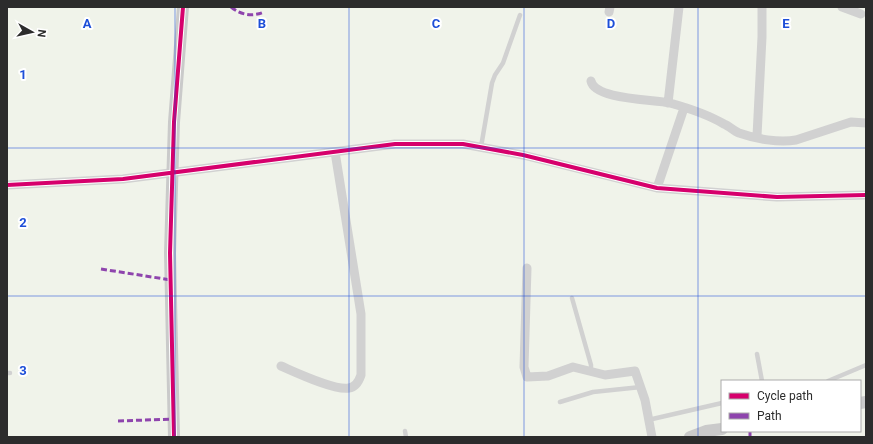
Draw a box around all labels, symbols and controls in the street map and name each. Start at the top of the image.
north arrow [12,12,52,52]
text: A [83,16,92,31]
text: B [258,16,266,31]
text: C [432,16,441,31]
text: D [607,16,615,31]
text: E [782,16,790,31]
text: N [34,29,48,38]
text: 1 [19,67,27,82]
text: 2 [19,215,27,230]
text: 3 [19,363,27,378]
legend [721,380,861,432]
text: Cycle path [757,389,813,403]
text: Path [757,409,782,423]

